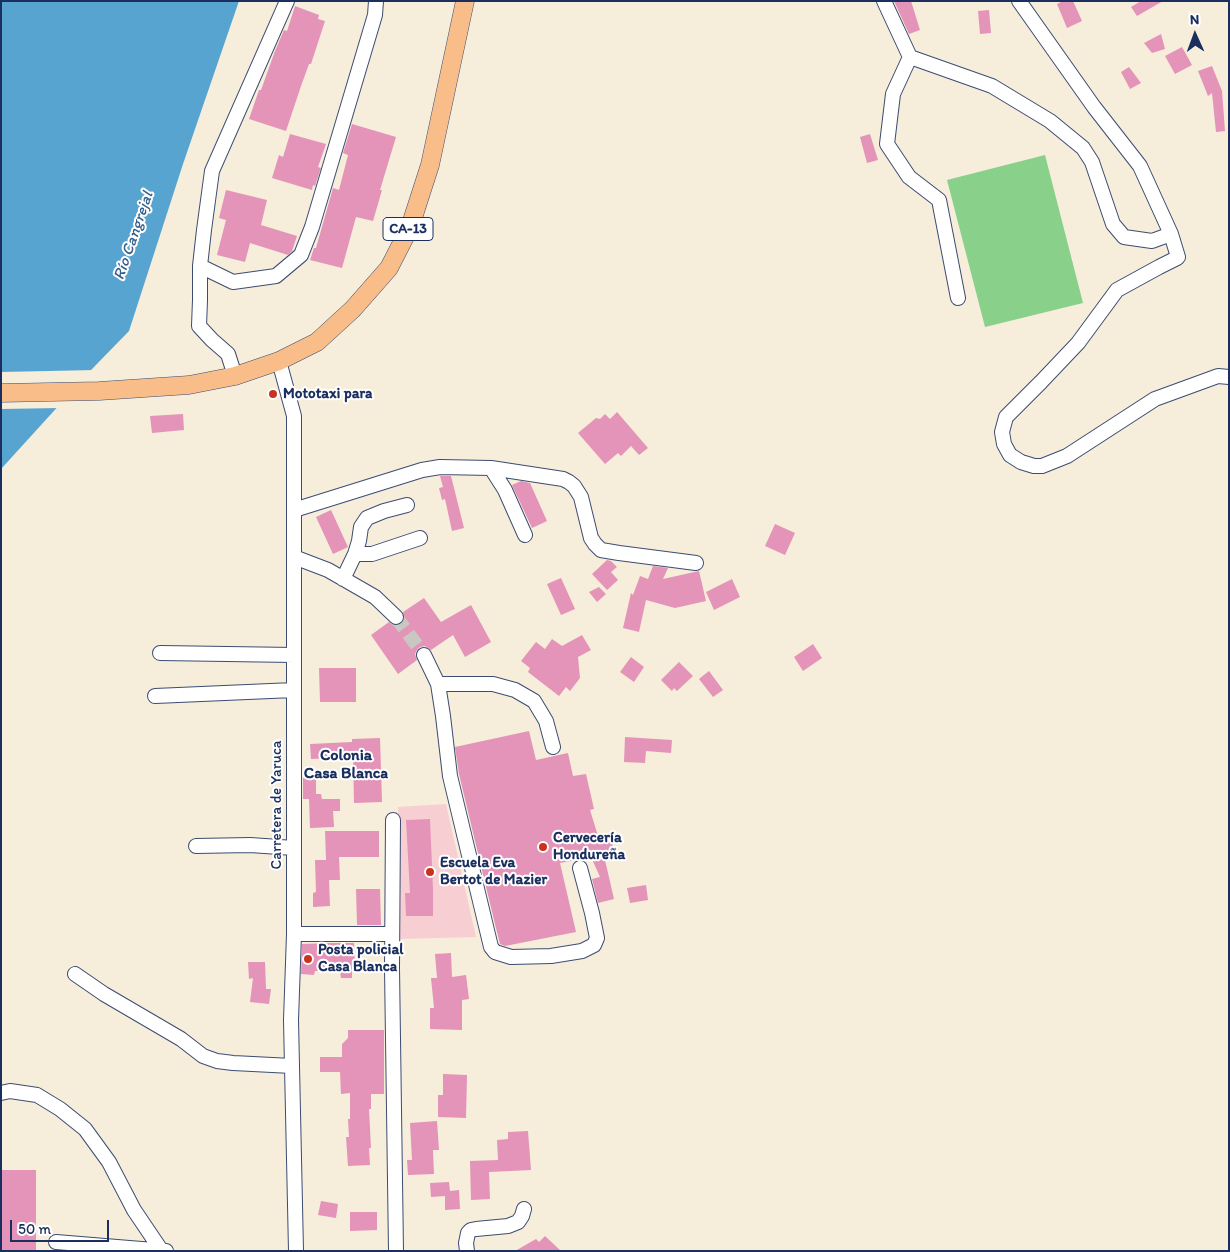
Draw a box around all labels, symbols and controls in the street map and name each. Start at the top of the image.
north arrow [1170,10,1220,60]
text: N [1189,11,1199,28]
water label: Río Cangrejal [110,189,158,283]
road number: CA-13 [383,218,433,240]
place label: Mototaxi para [283,385,372,403]
marker: Mototaxi para [267,388,279,400]
street label: Carretera de Yaruca [268,740,286,870]
district label: Colonia Casa Blanca [304,746,388,784]
place label: Cervecería Hondureña [553,829,625,864]
marker: Cervecería Hondureña [537,841,549,853]
place label: Escuela Eva Bertot de Mazier [440,854,547,889]
marker: Escuela Eva Bertot de Mazier [424,866,436,878]
place label: Posta policial Casa Blanca [318,941,403,976]
marker: Posta policial Casa Blanca [302,953,314,965]
scale bar [12,1210,111,1242]
text: 50 m [18,1220,51,1238]

